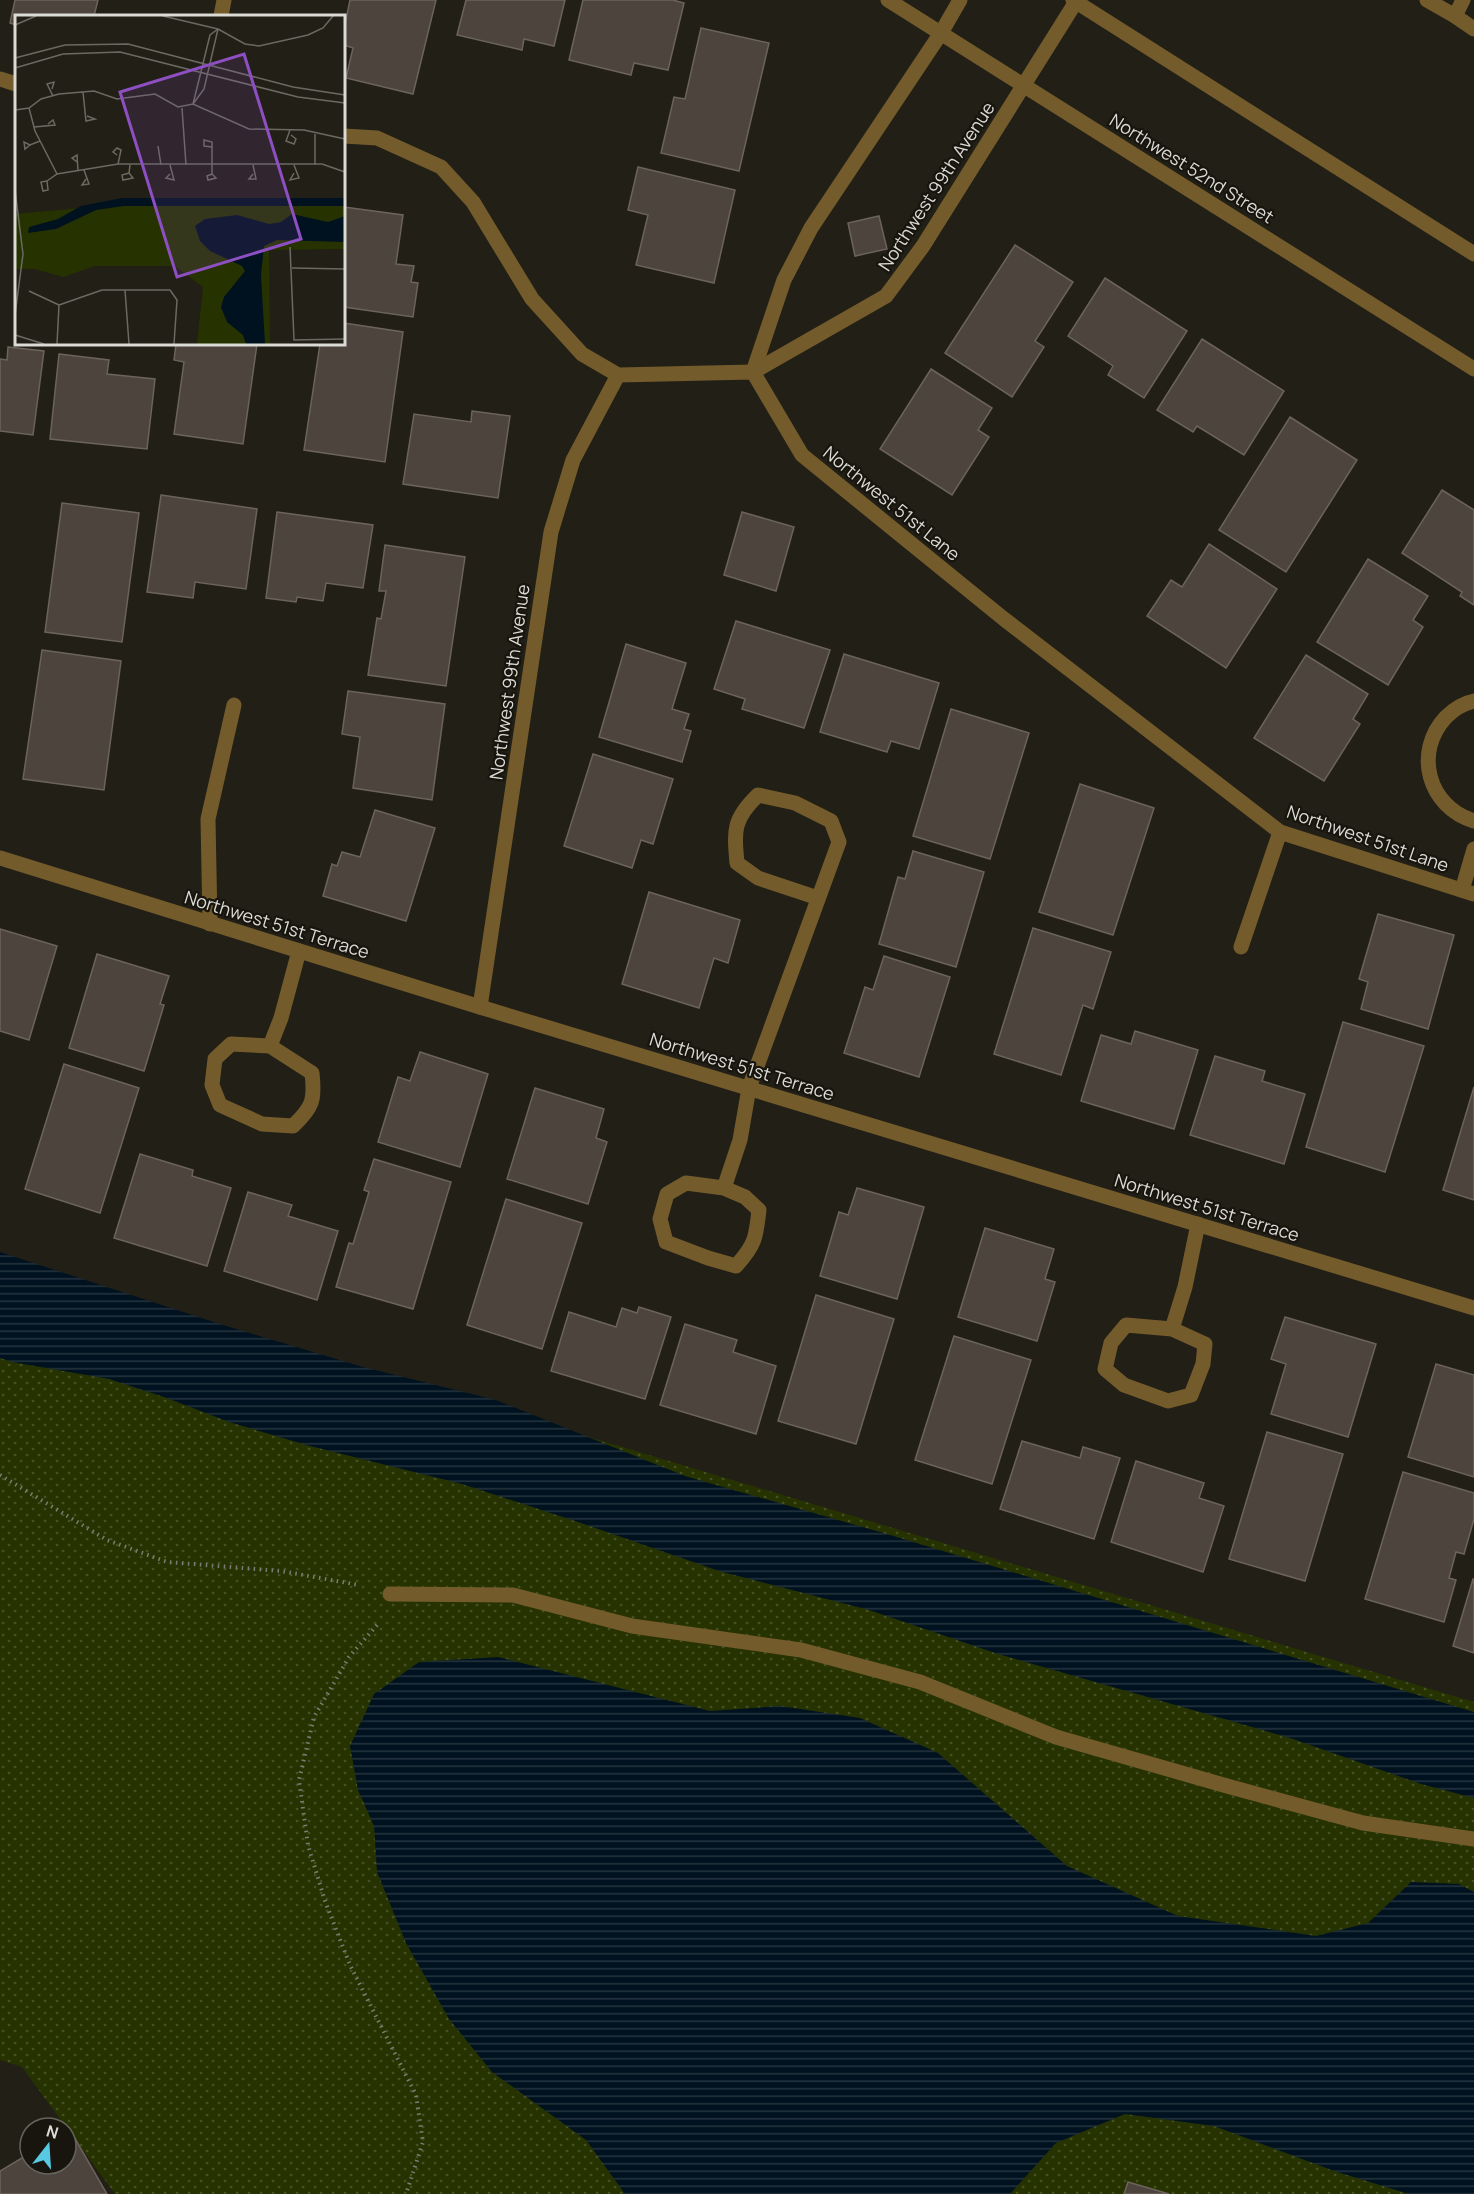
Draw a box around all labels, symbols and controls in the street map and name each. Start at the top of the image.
inset map [15,15,345,345]
street label: Northwest 99th Avenue [872,97,1000,275]
street label: Northwest 52nd Street [1105,108,1279,228]
street label: Northwest 51st Lane [819,440,965,566]
street label: Northwest 99th Avenue [483,583,535,781]
street label: Northwest 51st Lane [1284,799,1452,877]
street label: Northwest 51st Terrace [182,884,372,964]
street label: Northwest 51st Terrace [647,1026,837,1106]
street label: Northwest 51st Terrace [1112,1167,1302,1247]
north arrow [18,2116,78,2176]
text: N [44,2119,61,2144]

